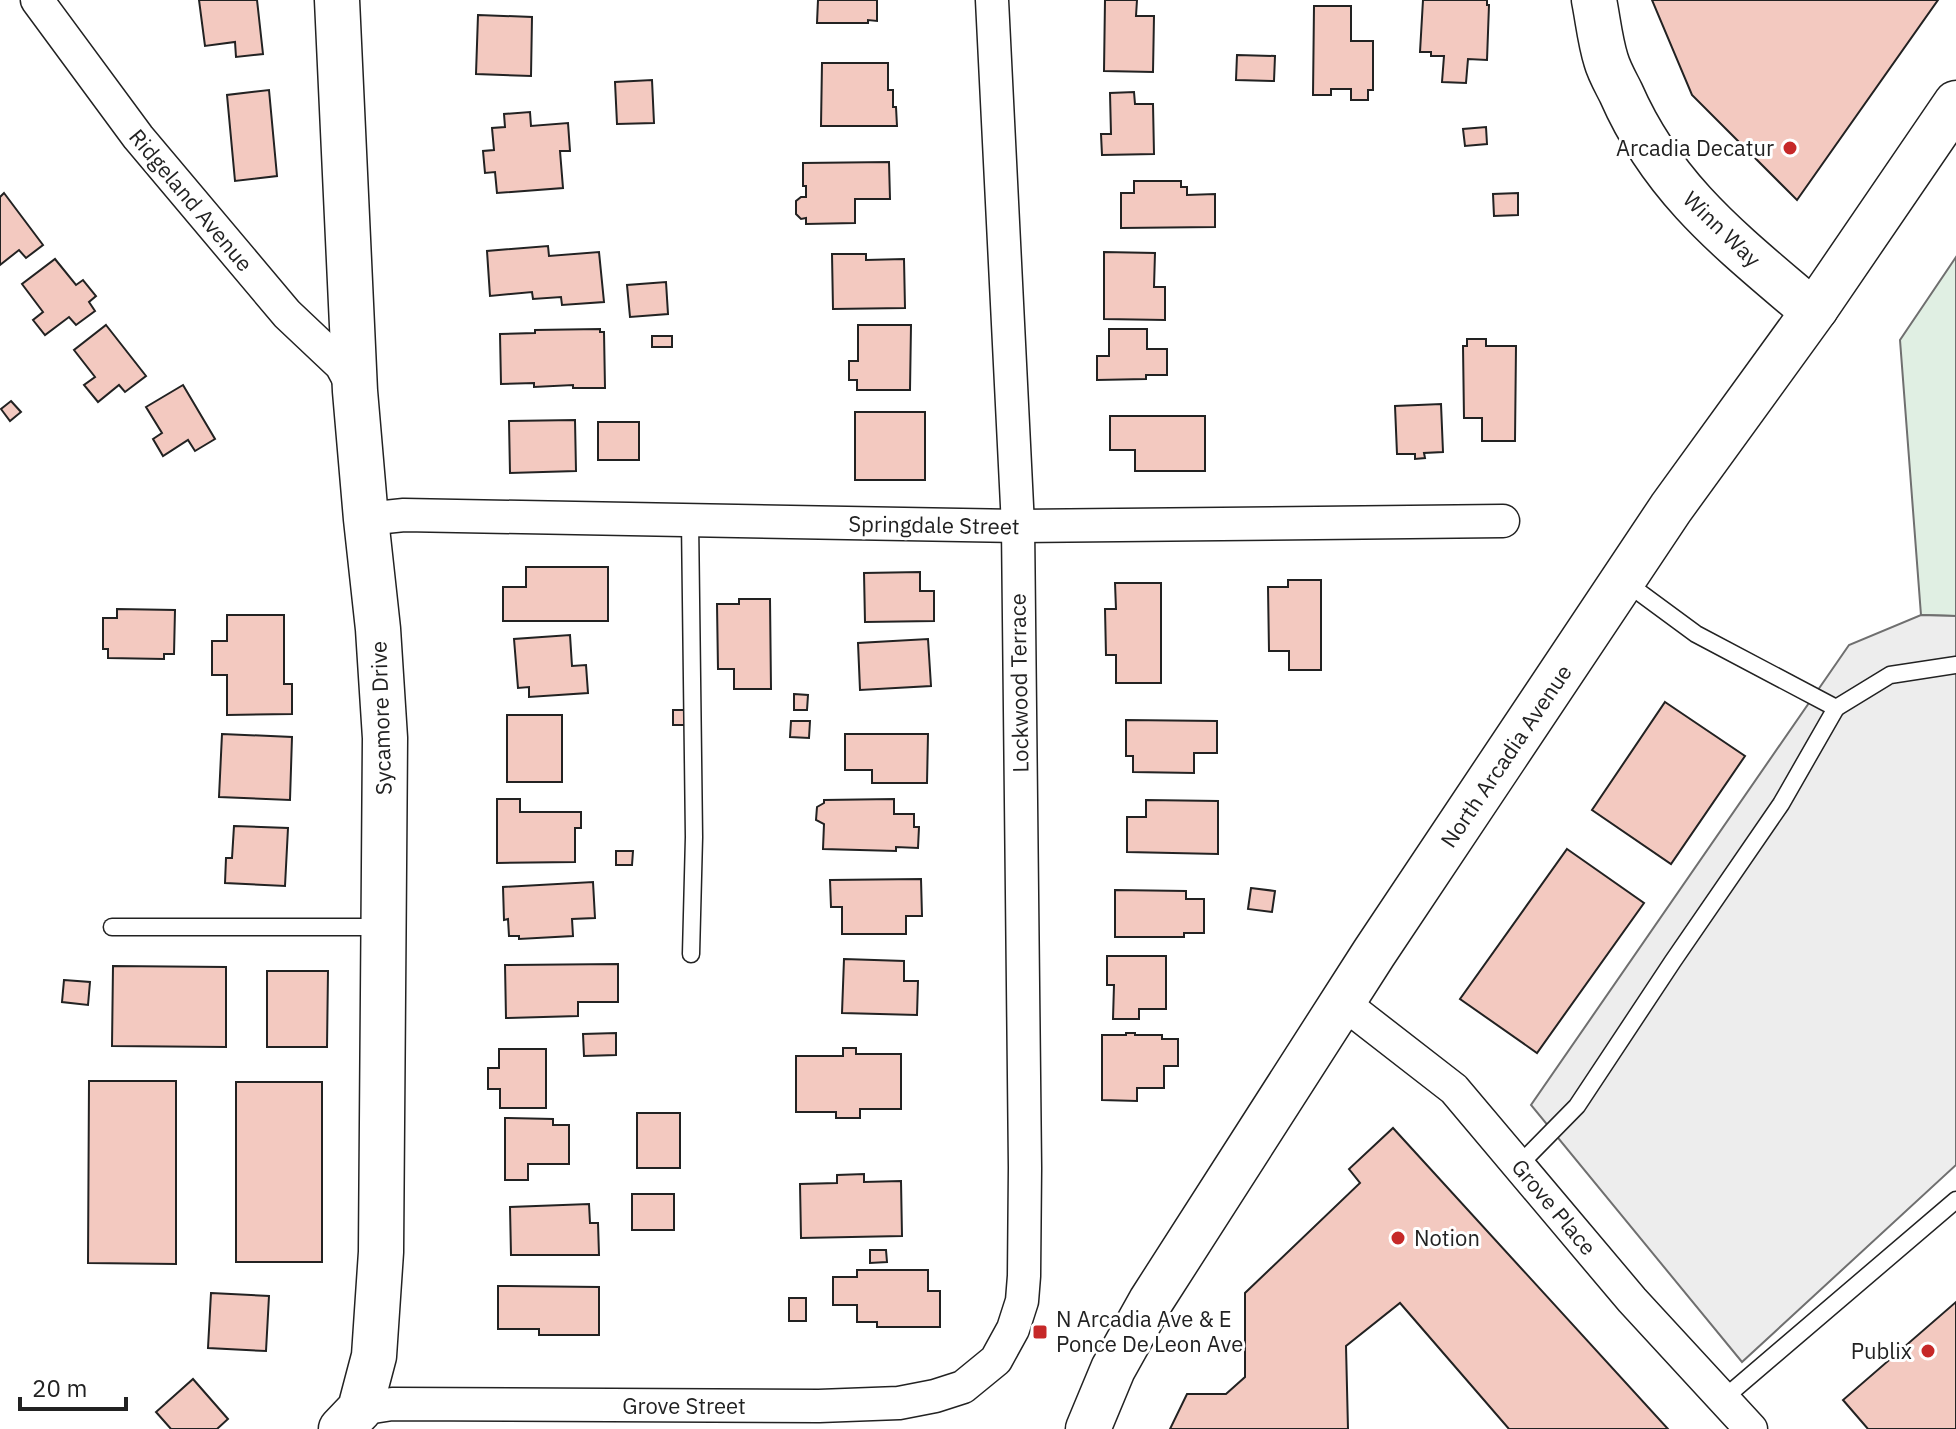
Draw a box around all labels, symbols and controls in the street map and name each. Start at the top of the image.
street label: Ridgeland Avenue [123,122,260,277]
place label: Arcadia Decatur [1616,133,1774,162]
marker: Arcadia Decatur [1781,139,1799,157]
street label: Winn Way [1677,184,1767,273]
street label: Springdale Street [848,509,1020,540]
street label: Lockwood Terrace [1002,593,1035,773]
street label: Sycamore Drive [363,640,398,796]
street label: North Arcadia Avenue [1433,658,1578,853]
street label: Grove Place [1506,1152,1603,1261]
place label: Notion [1414,1223,1480,1252]
marker: Notion [1389,1229,1407,1247]
place label: N Arcadia Ave & E Ponce De Leon Ave [1056,1304,1243,1358]
marker: N Arcadia Ave & E Ponce De Leon Ave [1031,1323,1049,1341]
place label: Publix [1851,1336,1912,1365]
marker: Publix [1919,1342,1937,1360]
scale bar [20,1361,126,1411]
text: 20 m [32,1372,87,1404]
street label: Grove Street [622,1391,746,1420]

